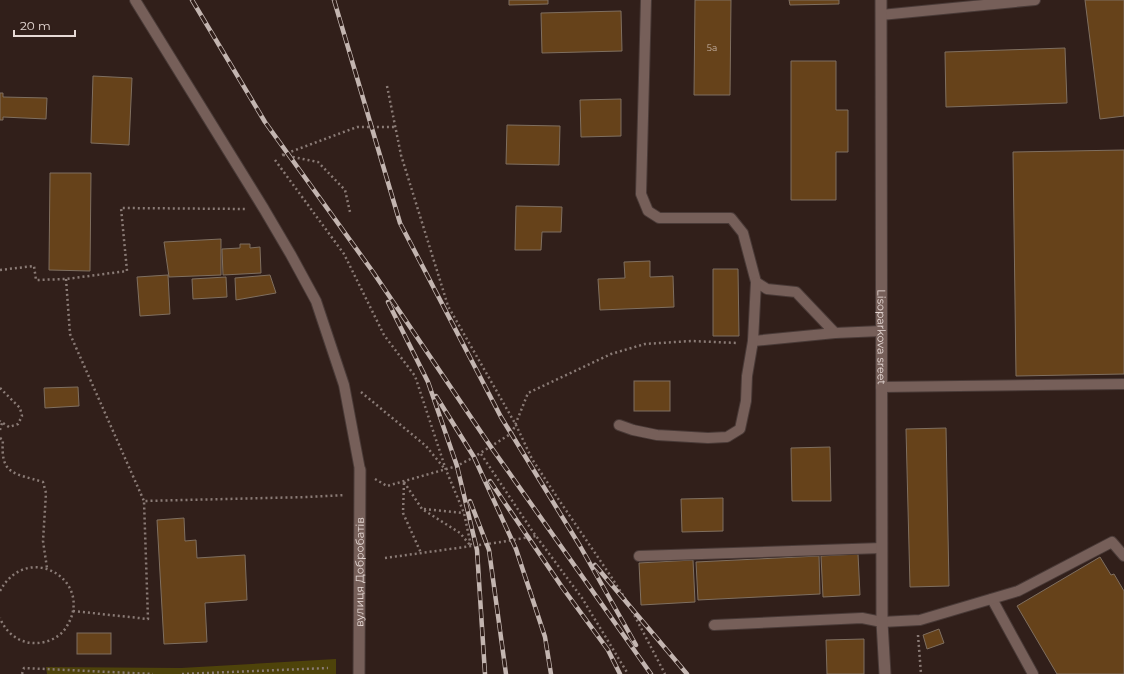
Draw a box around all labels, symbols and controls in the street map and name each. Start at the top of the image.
scale bar [14,12,75,38]
text: 20 m [20,18,51,33]
house number: 5а [707,42,717,53]
street label: Lisoparkova sreet [874,289,889,385]
street label: вулиця Добробатів [352,517,367,627]

